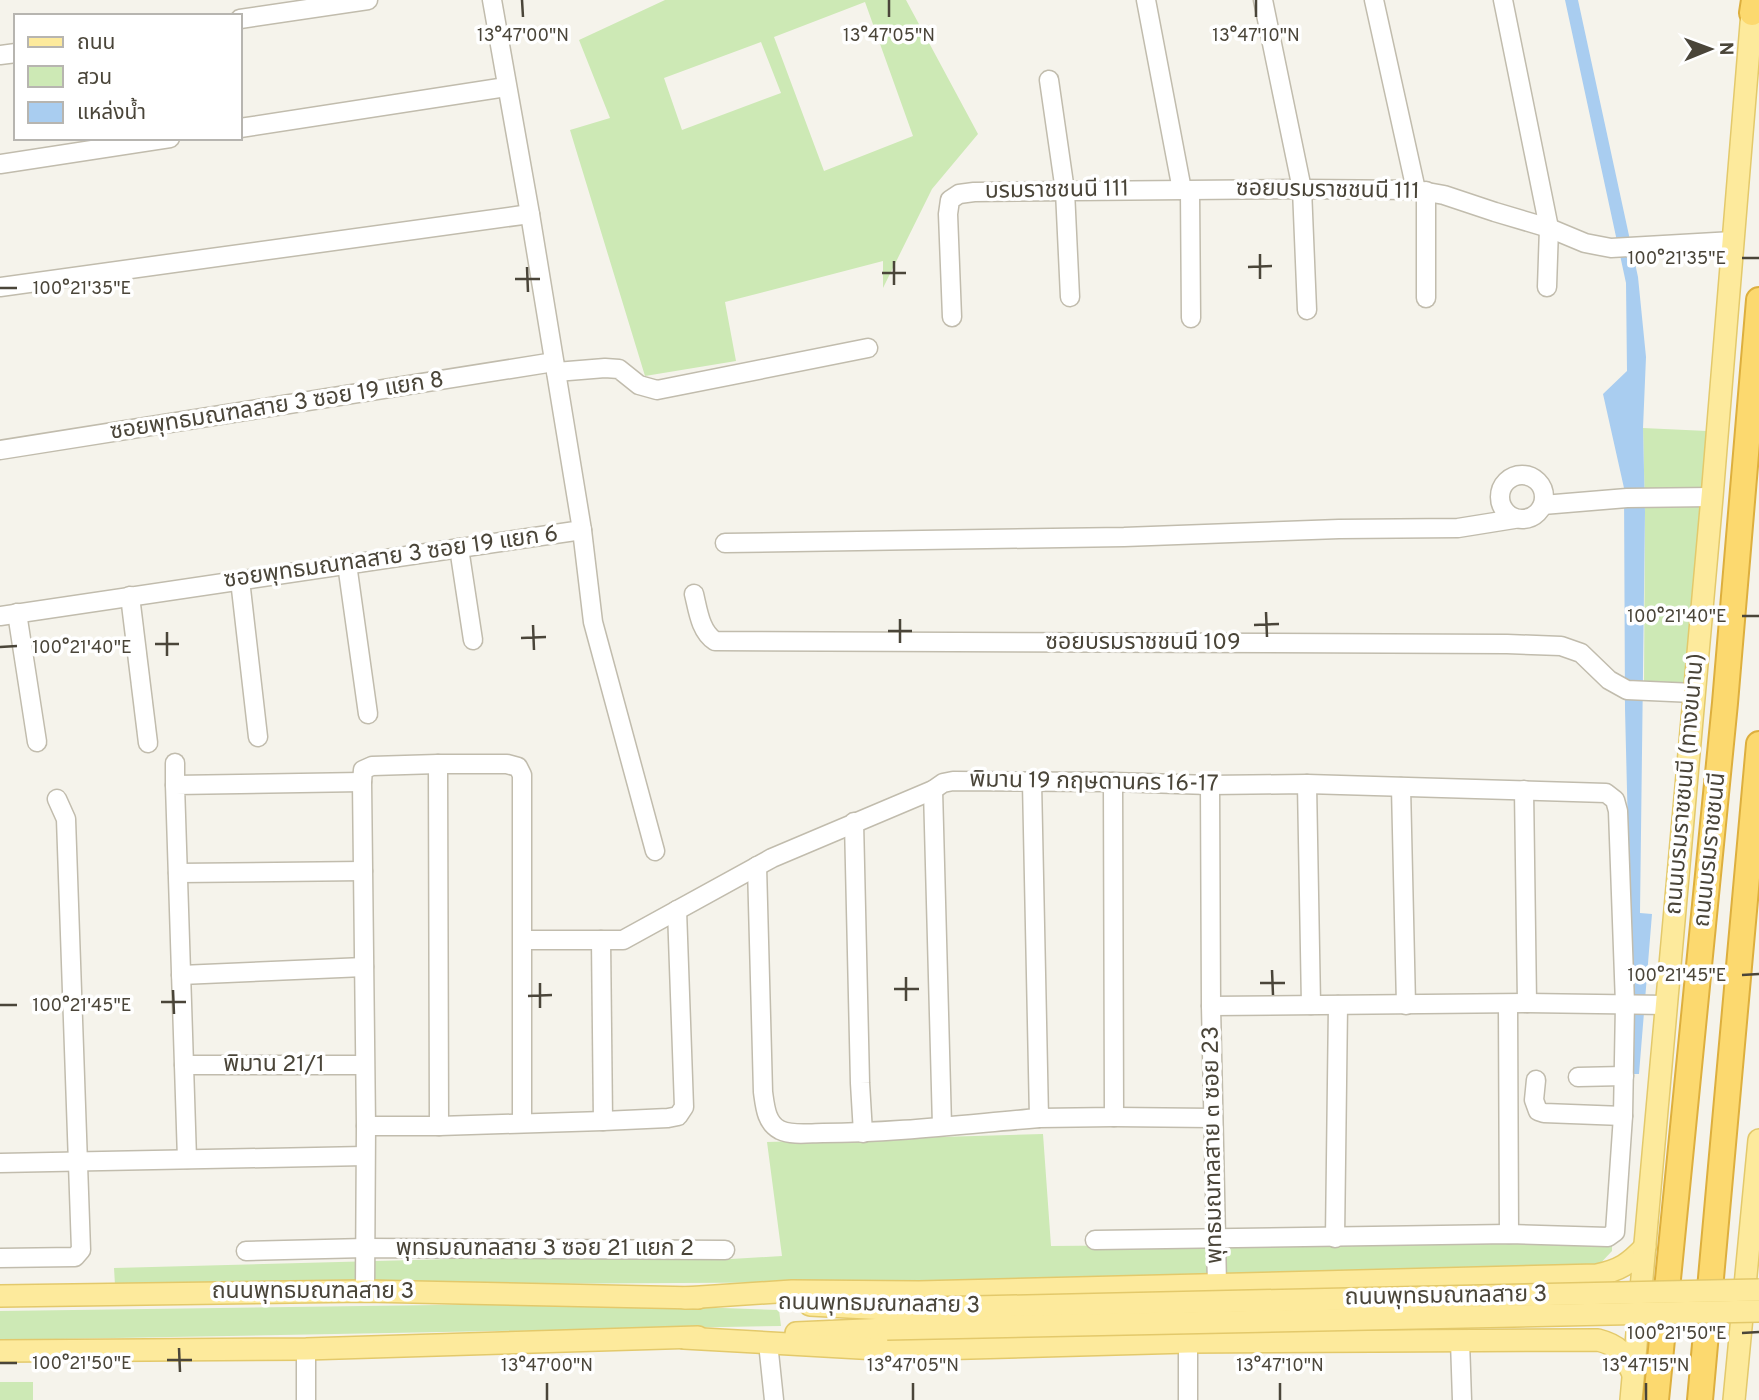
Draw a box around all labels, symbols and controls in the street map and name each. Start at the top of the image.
legend [14,14,242,140]
north arrow [1675,14,1745,84]
text: 13°47'00"N [477,25,569,48]
text: 13°47'05"N [843,25,935,48]
text: 13°47'10"N [1212,25,1300,48]
text: ถนน [77,30,115,57]
text: N [1713,42,1737,56]
text: สวน [77,65,112,92]
text: แหล่งน้ำ [77,97,146,127]
street label: บรมราชชนนี 111 [985,175,1129,207]
street label: ซอยบรมราชชนนี 111 [1236,175,1420,207]
text: 100°21'35"E [1628,248,1726,271]
text: 100°21'35"E [33,278,131,301]
street label: ซอยพุทธมณฑลสาย 3 ซอย 19 แยก 8 [108,366,446,448]
street label: ซอยพุทธมณฑลสาย 3 ซอย 19 แยก 6 [222,520,560,596]
text: 100°21'40"E [1627,606,1727,629]
street label: ซอยบรมราชชนนี 109 [1045,629,1241,658]
text: 100°21'40"E [32,637,132,660]
street label: ถนนบรมราชชนนี (ทางขนาน) [1661,652,1711,916]
street label: พิมาน 19 กฤษดานคร 16-17 [969,766,1219,800]
street label: ถนนบรมราชชนนี [1689,771,1733,929]
text: 100°21'45"E [1627,965,1727,988]
text: 100°21'45"E [32,995,132,1018]
street label: พุทธมณฑลสาย ๓ ซอย 23 [1197,1026,1231,1264]
street label: พิมาน 21/1 [223,1051,325,1080]
street label: พุทธมณฑลสาย 3 ซอย 21 แยก 2 [396,1235,694,1264]
street label: ถนนพุทธมณฑลสาย 3 [212,1278,414,1307]
street label: ถนนพุทธมณฑลสาย 3 [1345,1281,1547,1313]
street label: ถนนพุทธมณฑลสาย 3 [778,1289,980,1321]
text: 100°21'50"E [1627,1323,1727,1346]
text: 100°21'50"E [32,1353,132,1376]
text: 13°47'00"N [501,1355,593,1378]
text: 13°47'05"N [867,1355,959,1378]
text: 13°47'10"N [1236,1355,1324,1378]
text: 13°47'15"N [1602,1355,1690,1378]

